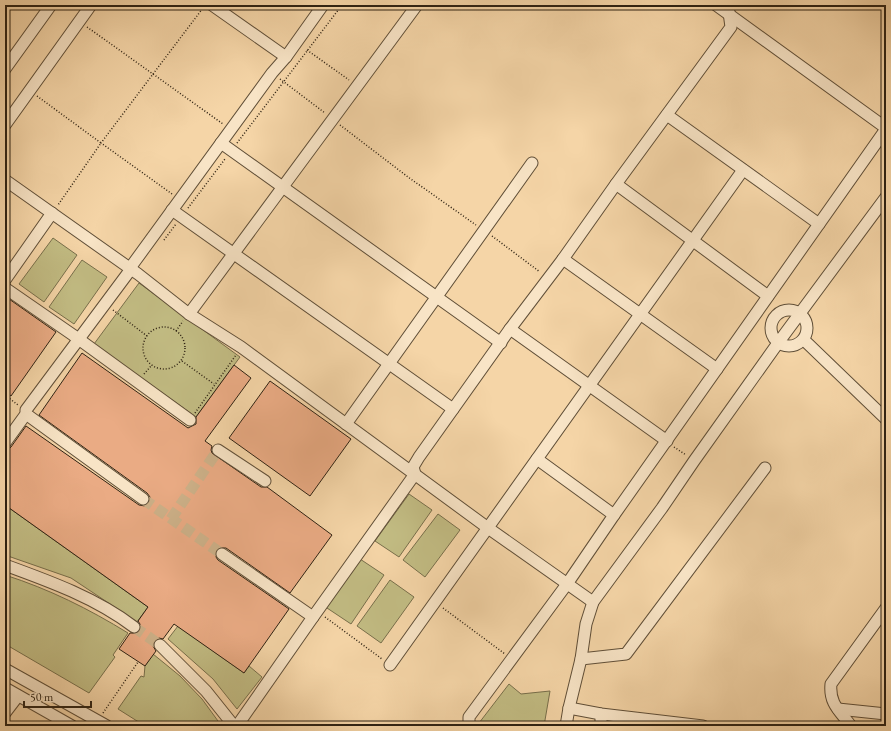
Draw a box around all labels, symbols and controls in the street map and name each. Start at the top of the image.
scale bar [24,683,91,709]
text: 50 m [30,689,54,705]

